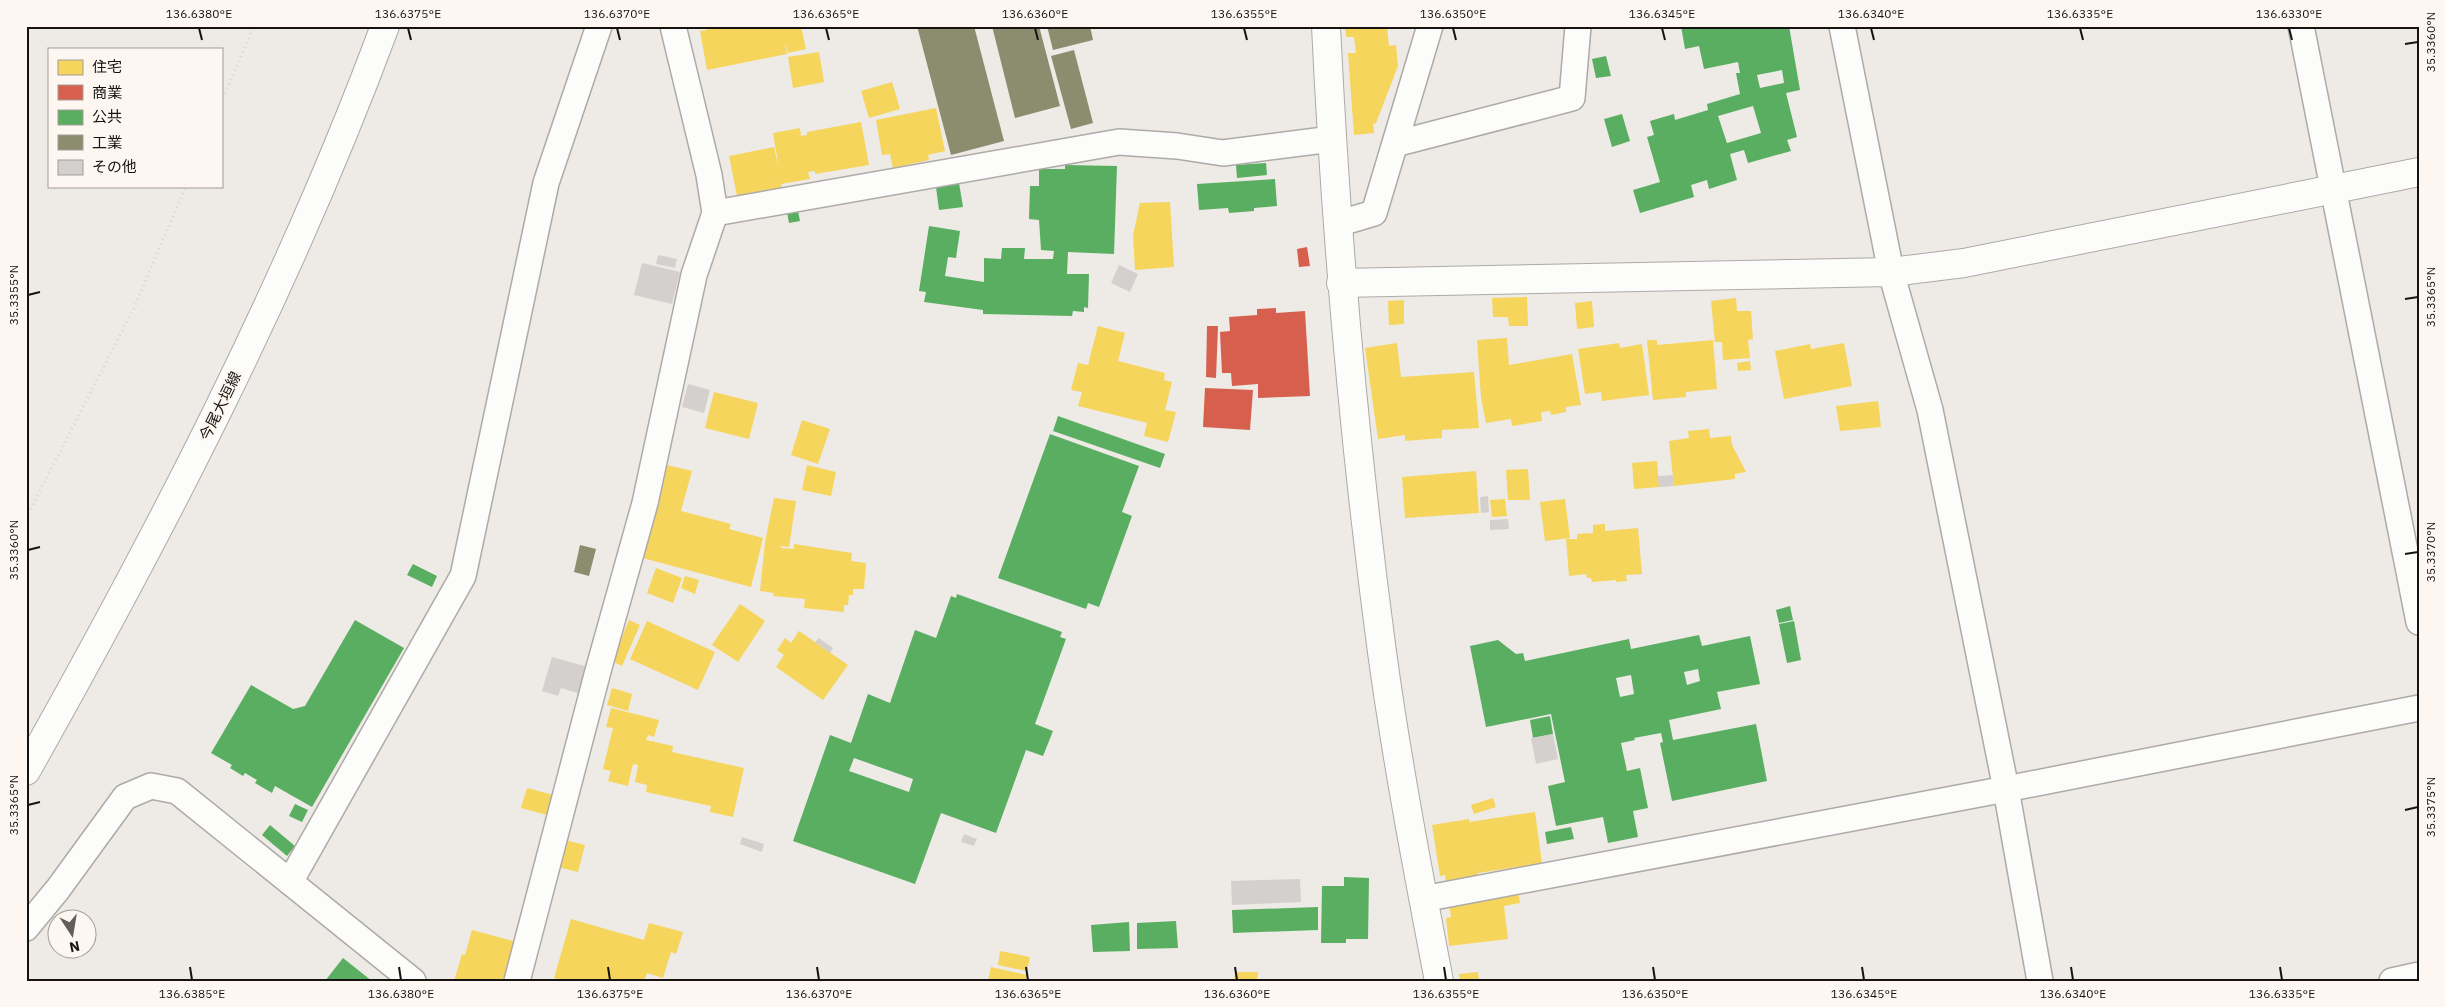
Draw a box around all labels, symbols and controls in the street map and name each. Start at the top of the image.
text: 136.6380°E [166,6,232,21]
text: 136.6375°E [375,6,441,21]
text: 136.6370°E [584,6,650,21]
text: 136.6365°E [793,6,859,21]
text: 136.6360°E [1002,6,1068,21]
text: 136.6355°E [1211,6,1277,21]
text: 136.6350°E [1420,6,1486,21]
text: 136.6345°E [1629,6,1695,21]
text: 136.6340°E [1838,6,1904,21]
text: 136.6335°E [2047,6,2113,21]
text: 136.6330°E [2256,6,2322,21]
text: 35.3360°N [2423,12,2438,72]
legend [48,48,222,188]
text: 住宅 [92,57,122,76]
text: 商業 [92,83,122,102]
text: 公共 [92,107,122,126]
text: 工業 [92,133,122,152]
text: その他 [92,157,137,176]
text: 35.3355°N [6,265,21,325]
text: 35.3365°N [2423,267,2438,327]
street label: 今尾大垣線 [195,368,245,444]
text: 35.3360°N [6,520,21,580]
text: 35.3370°N [2423,522,2438,582]
text: 35.3365°N [6,775,21,835]
text: 35.3375°N [2423,777,2438,837]
north arrow [48,910,98,960]
text: N [68,937,82,957]
text: 136.6385°E [159,986,225,1001]
text: 136.6380°E [368,986,434,1001]
text: 136.6375°E [577,986,643,1001]
text: 136.6370°E [786,986,852,1001]
text: 136.6365°E [995,986,1061,1001]
text: 136.6360°E [1204,986,1270,1001]
text: 136.6355°E [1413,986,1479,1001]
text: 136.6350°E [1622,986,1688,1001]
text: 136.6345°E [1831,986,1897,1001]
text: 136.6340°E [2040,986,2106,1001]
text: 136.6335°E [2249,986,2315,1001]

